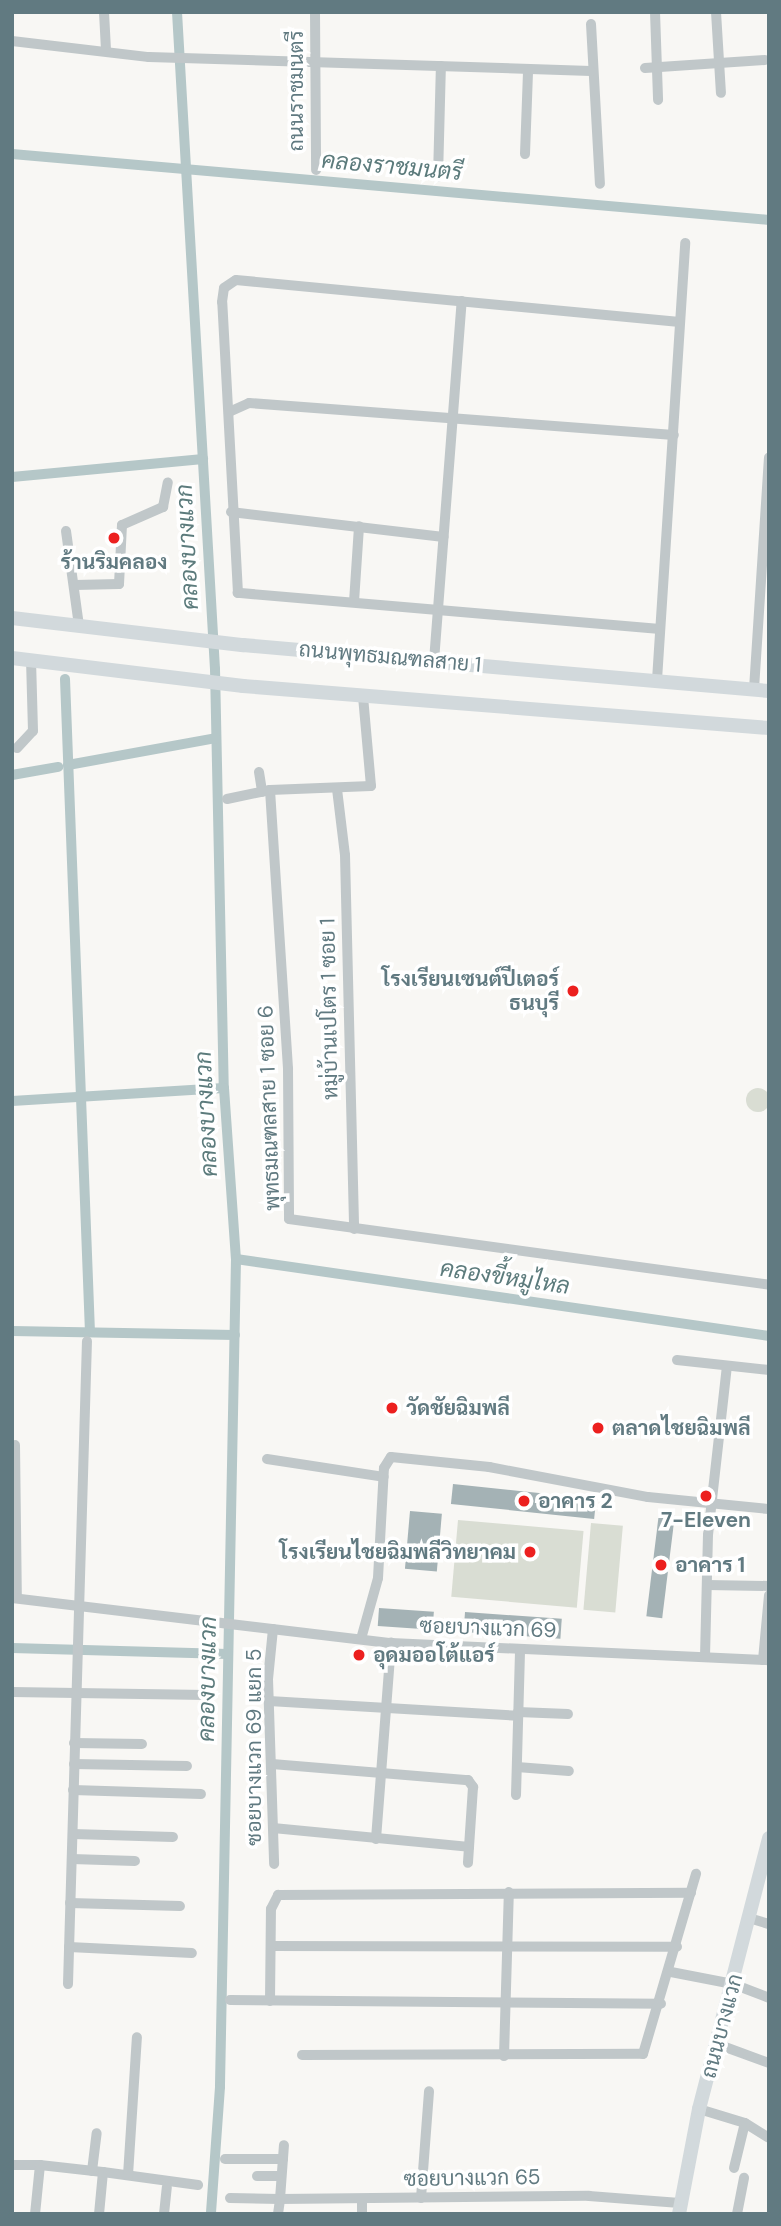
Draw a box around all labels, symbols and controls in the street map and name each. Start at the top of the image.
street label: ถนนราชมนตรี [283,30,309,152]
water label: คลองราชมนตรี [320,146,464,186]
water label: คลองบางแวก [170,483,204,611]
marker: ร้านริมคลอง [106,530,122,546]
place label: ร้านริมคลอง [61,549,167,575]
street label: ถนนพุทธมณฑลสาย 1 [298,636,482,678]
street label: หมู่บ้านเปโตร 1 ซอย 1 [315,918,343,1100]
place label: โรงเรียนเซนต์ปีเตอร์ ธนบุรี [382,966,559,1016]
marker: โรงเรียนเซนต์ปีเตอร์ ธนบุรี [565,983,581,999]
street label: พุทธมณฑลสาย 1 ซอย 6 [253,1005,285,1211]
water label: คลองบางแวก [189,1050,223,1178]
water label: คลองขี้หมูไหล [438,1254,572,1300]
place label: วัดชัยฉิมพลี [406,1395,510,1421]
marker: วัดชัยฉิมพลี [384,1400,400,1416]
place label: ตลาดไชยฉิมพลี [612,1415,751,1441]
marker: ตลาดไชยฉิมพลี [590,1420,606,1436]
place label: อาคาร 2 [538,1488,613,1514]
marker: 7-Eleven [698,1488,714,1504]
marker: อาคาร 2 [516,1493,532,1509]
place label: 7-Eleven [661,1507,751,1533]
place label: โรงเรียนไชยฉิมพลีวิทยาคม [279,1539,516,1565]
marker: โรงเรียนไชยฉิมพลีวิทยาคม [522,1544,538,1560]
place label: อาคาร 1 [675,1552,745,1578]
marker: อาคาร 1 [653,1557,669,1573]
street label: ซอยบางแวก 69 [419,1613,557,1643]
water label: คลองบางแวก [192,1616,222,1742]
place label: อุดมออโต้แอร์ [373,1642,495,1668]
marker: อุดมออโต้แอร์ [351,1647,367,1663]
street label: ซอยบางแวก 69 แยก 5 [241,1648,267,1846]
street label: ถนนบางแวก [696,1971,748,2081]
street label: ซอยบางแวก 65 [403,2164,541,2192]

